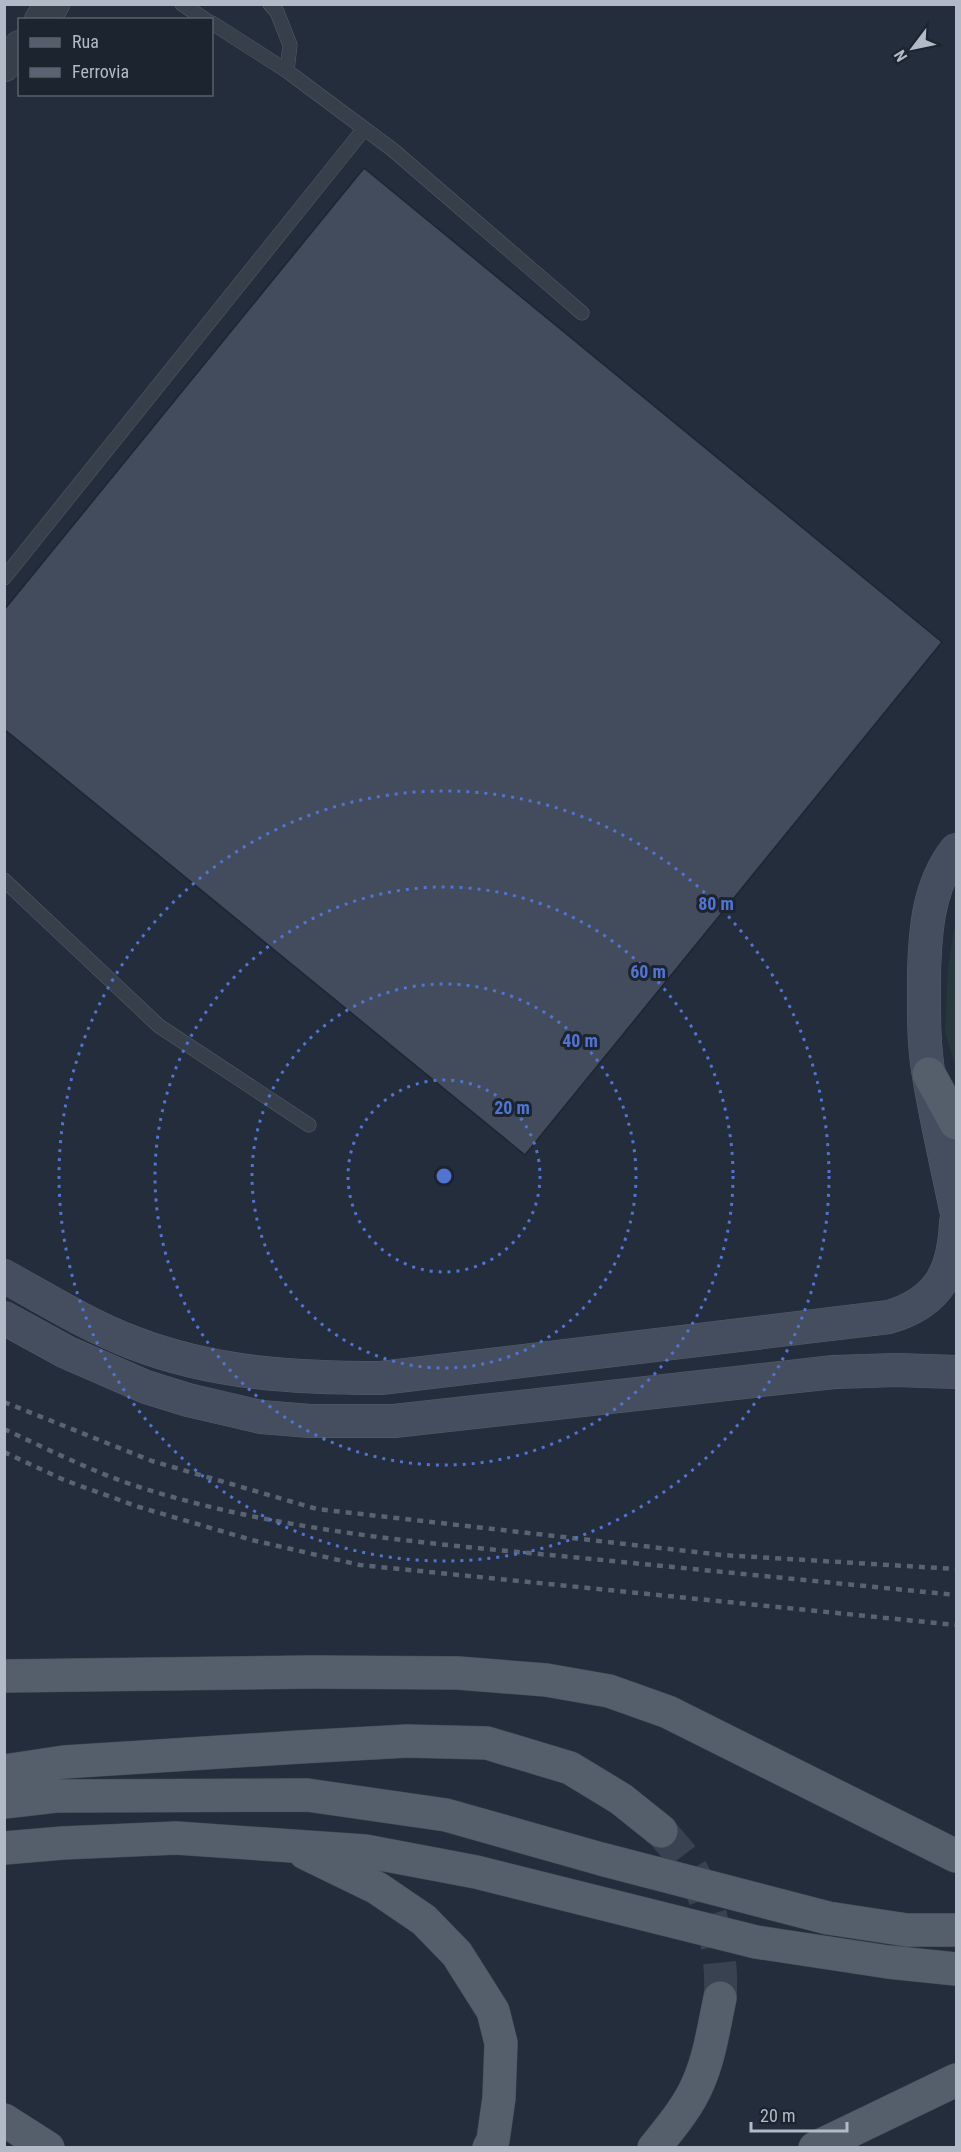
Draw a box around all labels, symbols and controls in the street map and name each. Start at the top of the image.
legend [18,18,213,96]
north arrow [883,18,943,78]
text: Rua [72,31,99,52]
text: N [890,46,911,65]
text: Ferrovia [72,61,129,82]
text: 80 m [698,893,734,914]
text: 60 m [630,961,666,982]
text: 40 m [562,1030,598,1051]
text: 20 m [494,1097,530,1118]
centre of rings [434,1166,454,1186]
scale bar [751,2095,847,2133]
text: 20 m [760,2105,795,2126]

